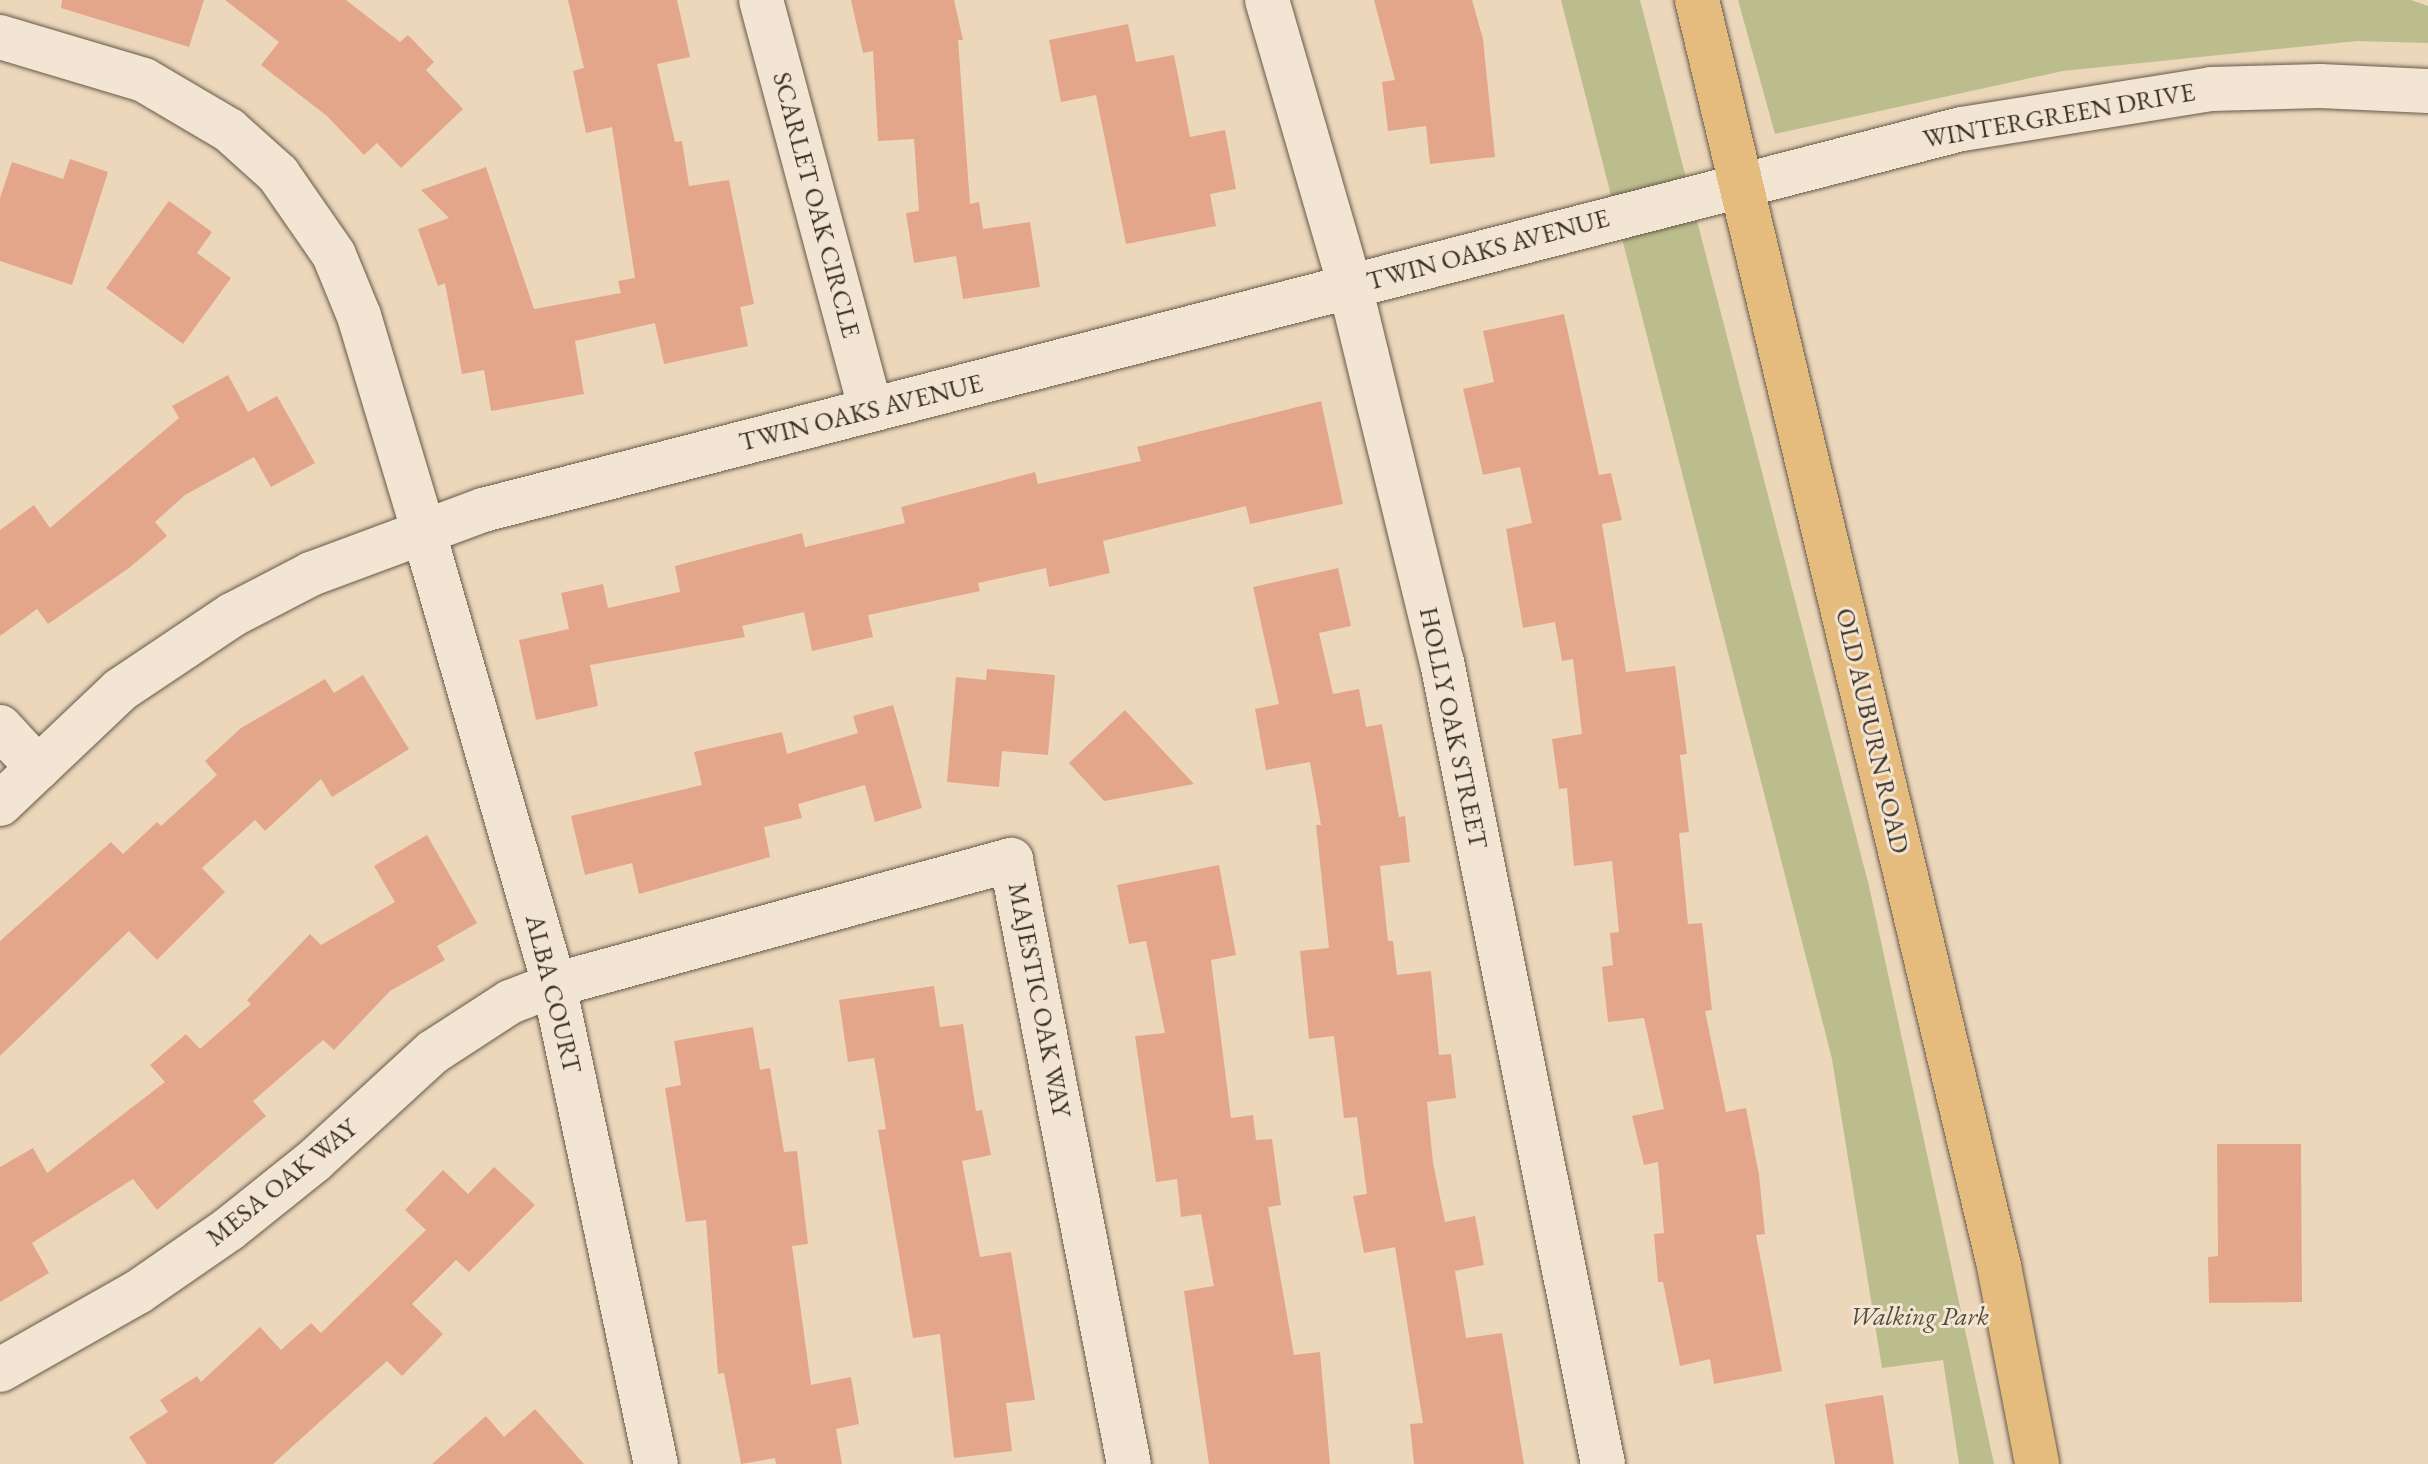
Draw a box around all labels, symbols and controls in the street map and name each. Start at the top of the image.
street label: SCARLET OAK CIRCLE [766,69,866,341]
street label: WINTERGREEN DRIVE [1921,77,2197,155]
street label: TWIN OAKS AVENUE [1363,203,1613,297]
street label: TWIN OAKS AVENUE [736,368,986,458]
street label: HOLLY OAK STREET [1412,604,1494,852]
street label: OLD AUBURN ROAD [1829,605,1915,857]
street label: MAJESTIC OAK WAY [1001,880,1077,1120]
street label: ALBA COURT [518,911,588,1077]
street label: MESA OAK WAY [200,1113,364,1253]
park label: Walking Park [1849,1301,1989,1333]

